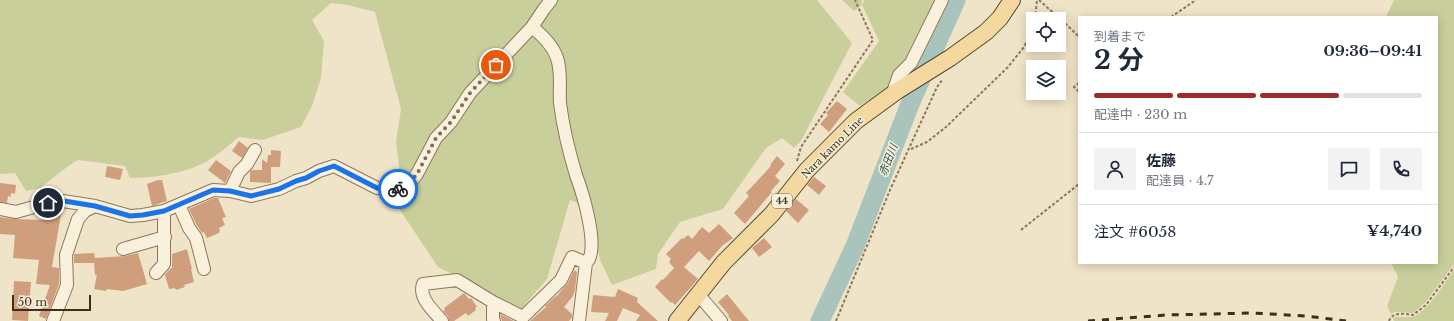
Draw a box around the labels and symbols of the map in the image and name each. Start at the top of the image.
pin [479,48,513,82]
street label: Nara kamo Line [799,113,866,181]
water label: 赤田川 [876,141,901,178]
courier [378,169,418,209]
pin [31,186,65,220]
road number: 44 [772,194,792,208]
scale bar [12,293,91,312]

